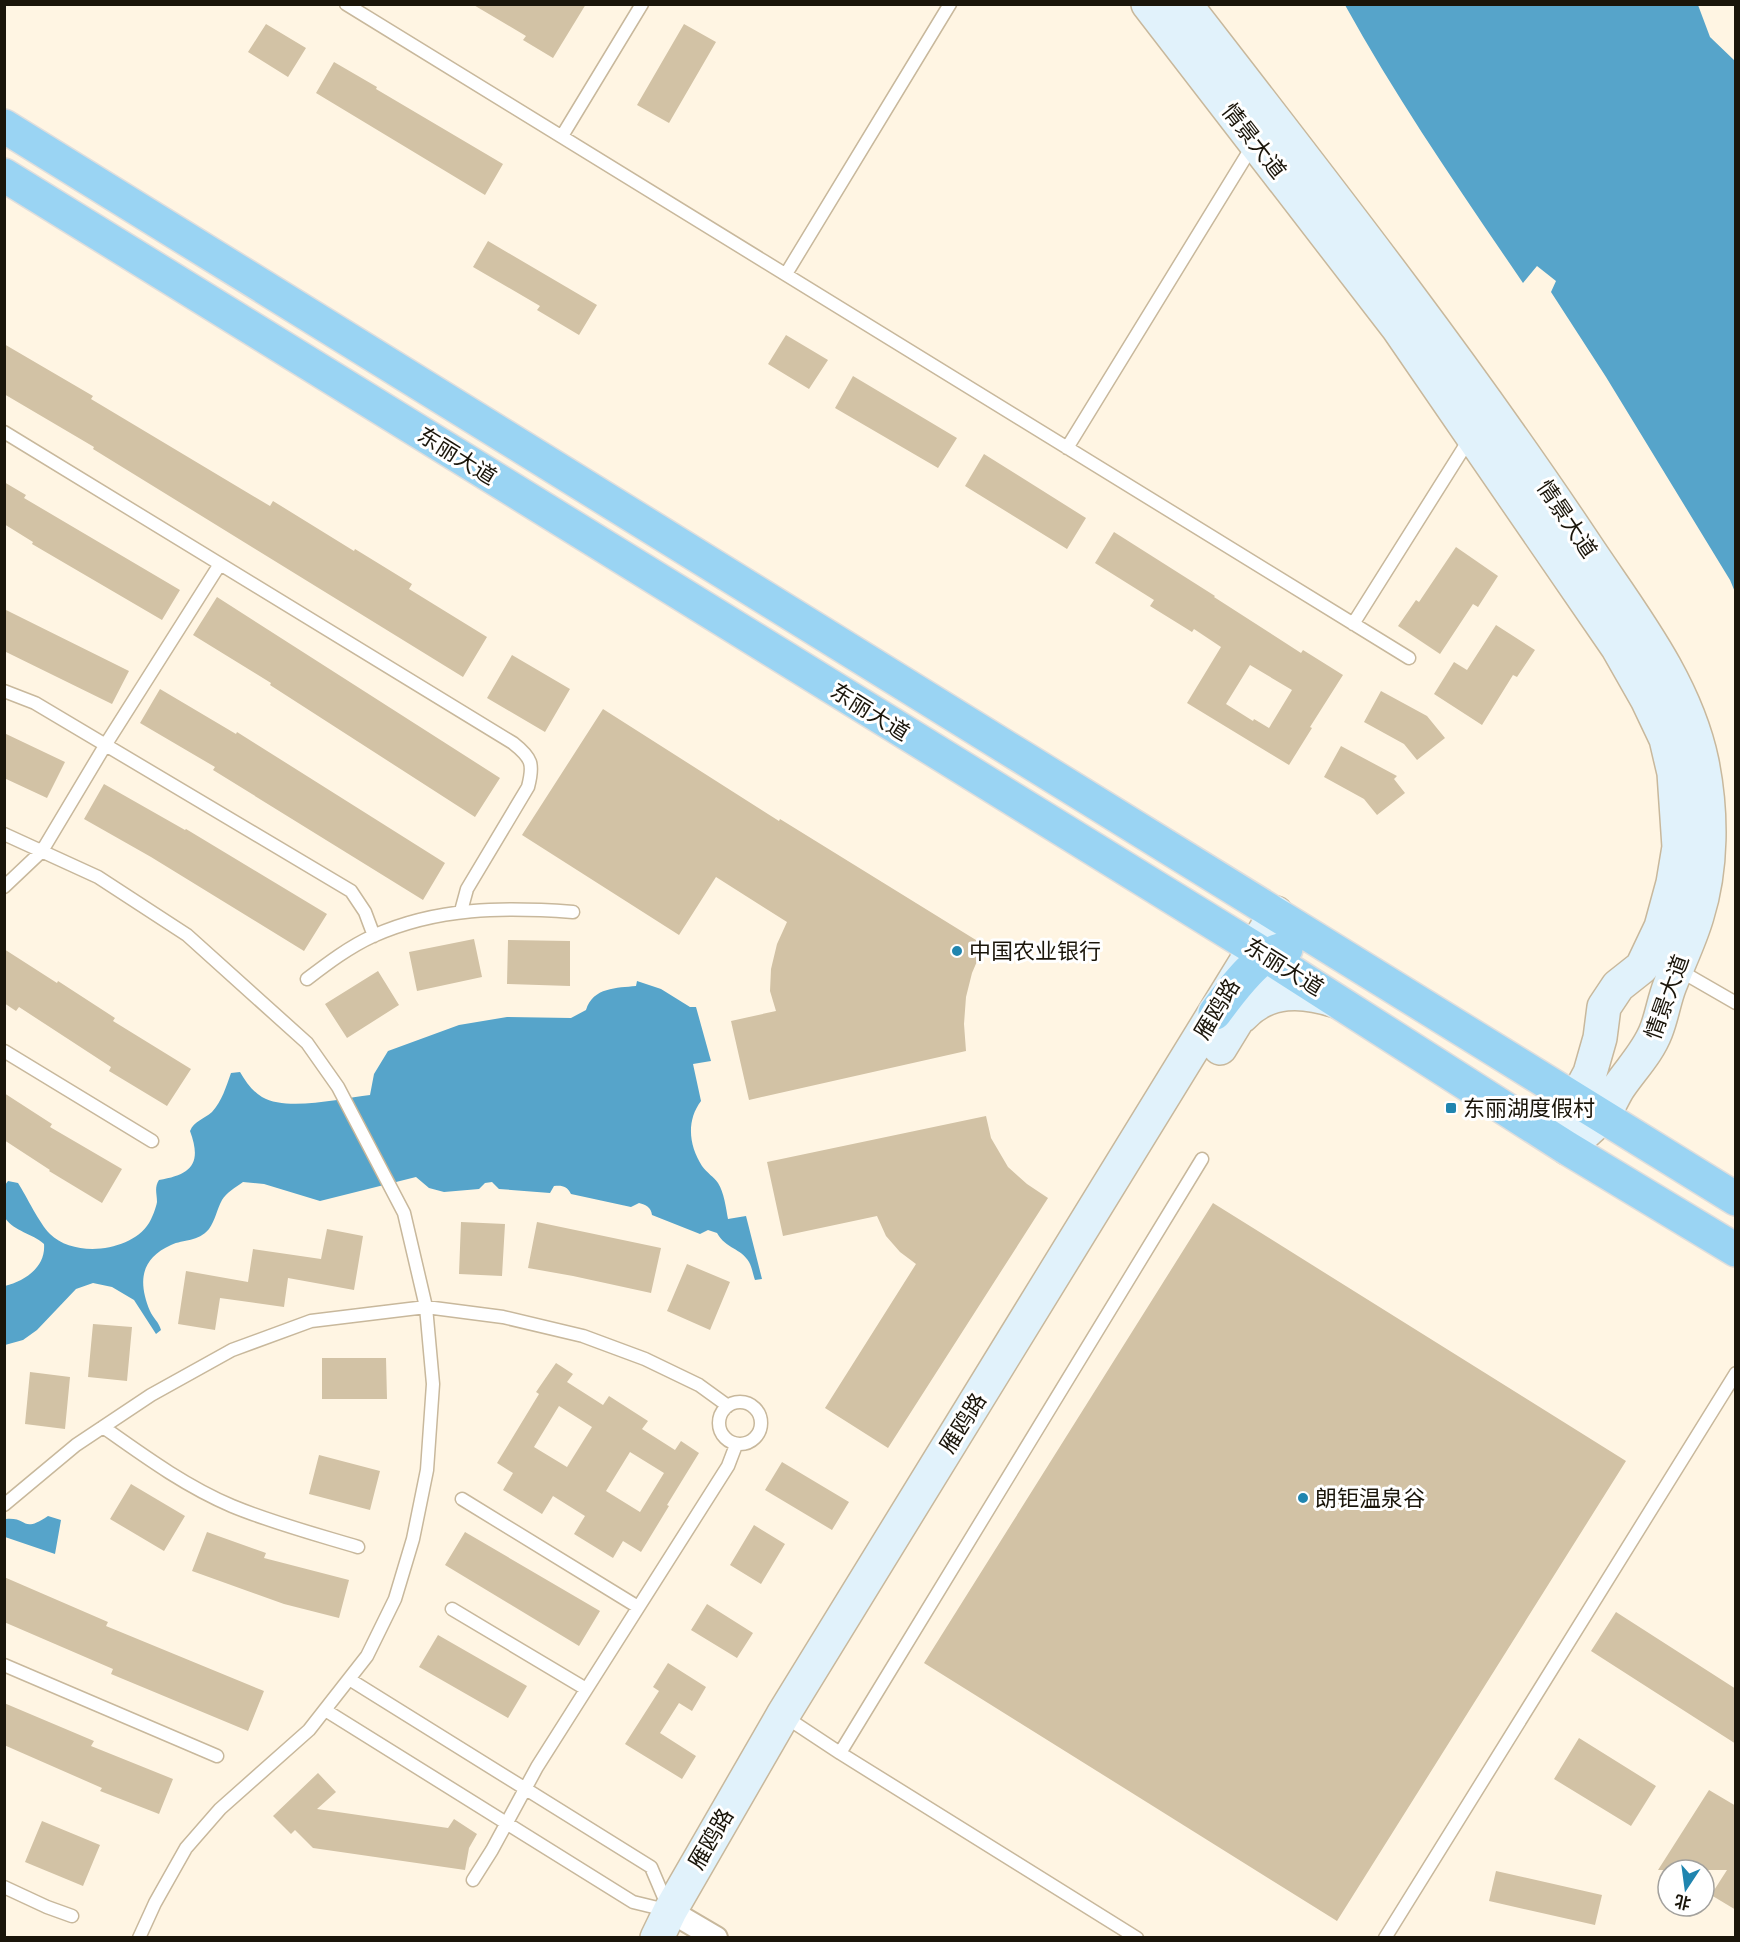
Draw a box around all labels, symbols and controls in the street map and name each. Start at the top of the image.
street label: 情景大道 [1216,98,1292,184]
street label: 东丽大道 [413,421,501,491]
street label: 情景大道 [1531,475,1603,563]
street label: 东丽大道 [826,677,914,747]
street label: 东丽大道 [1240,932,1328,1002]
place label: 中国农业银行 [969,938,1101,965]
marker: 中国农业银行 [950,944,964,958]
street label: 情景大道 [1639,951,1695,1043]
street label: 雁鸥路 [1188,974,1246,1044]
place label: 东丽湖度假村 [1463,1095,1595,1122]
marker: 东丽湖度假村 [1444,1101,1458,1115]
street label: 雁鸥路 [934,1388,992,1458]
place label: 朗钜温泉谷 [1315,1485,1425,1512]
marker: 朗钜温泉谷 [1296,1491,1310,1505]
street label: 雁鸥路 [683,1804,739,1874]
north arrow [1656,1858,1716,1918]
text: 北 [1673,1891,1693,1913]

